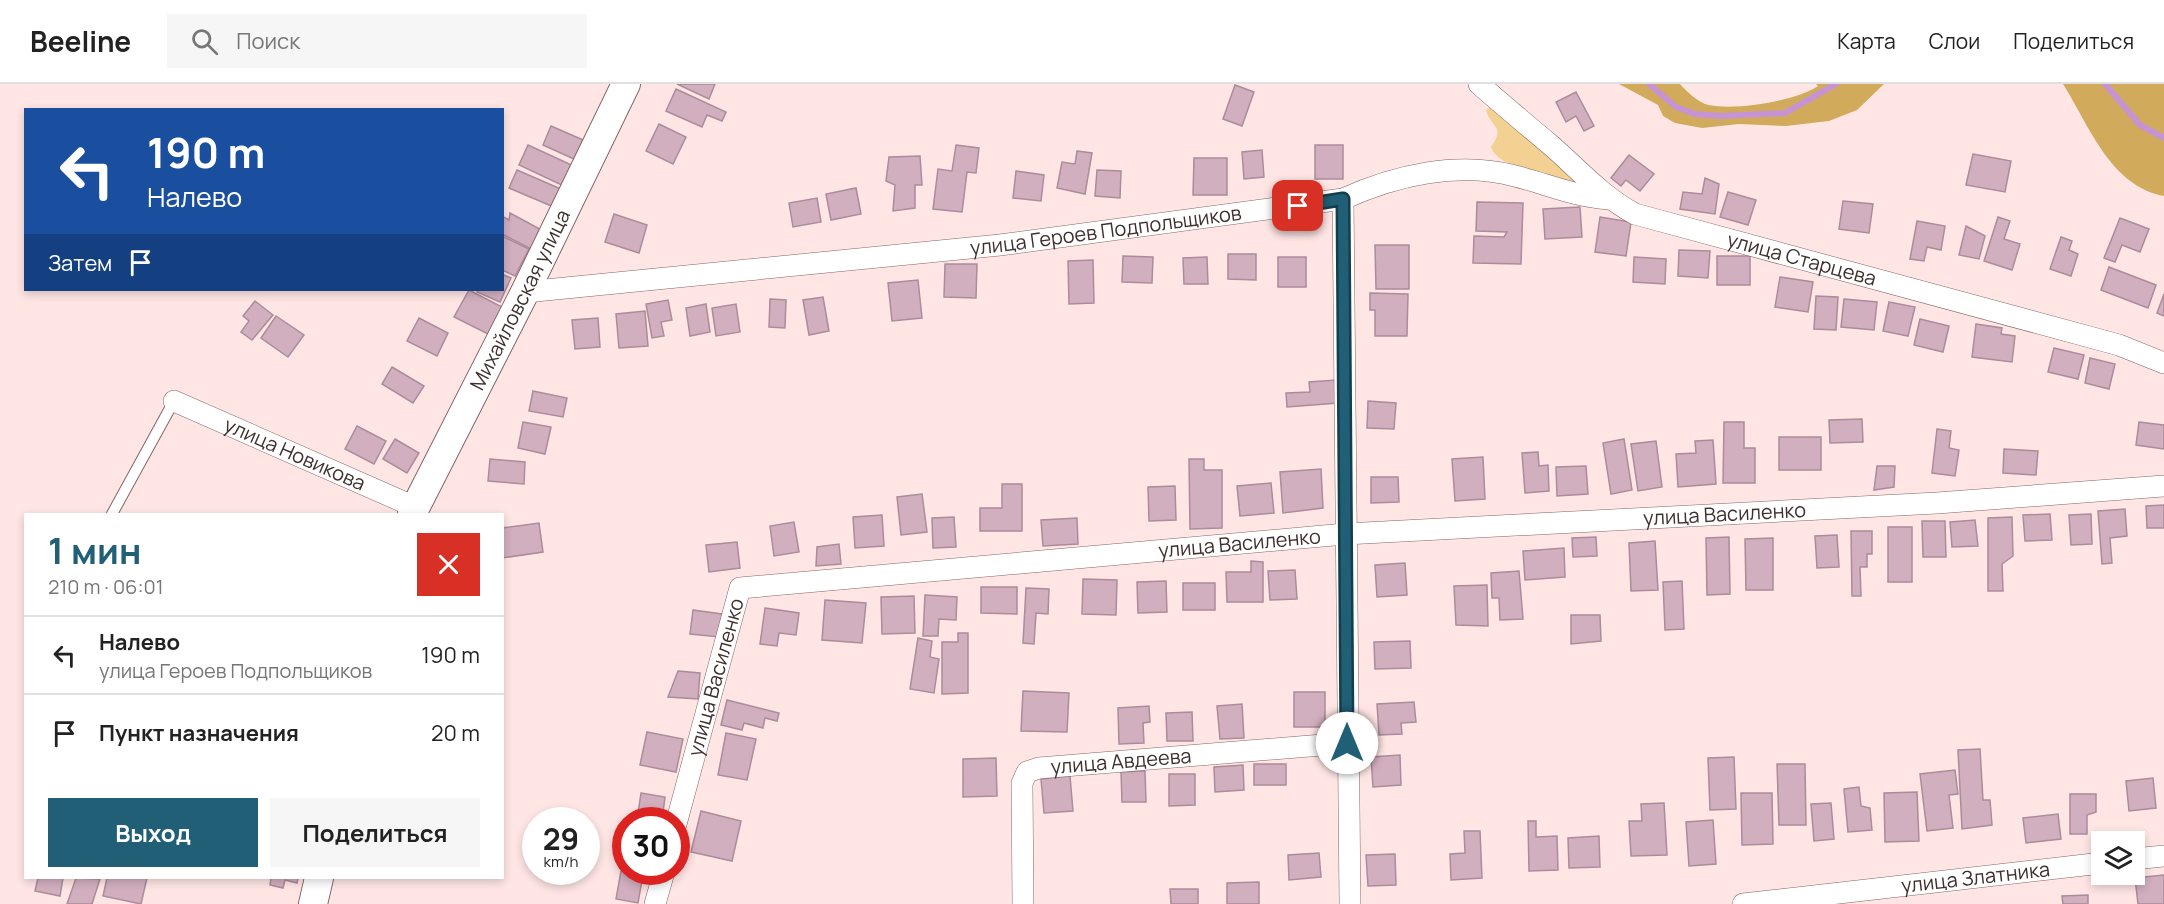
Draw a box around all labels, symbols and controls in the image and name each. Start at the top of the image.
search box [167,14,587,68]
text: Beeline [30,22,131,60]
icon: search [188,25,221,58]
text: Поиск [236,26,300,56]
text: Карта [1837,27,1896,55]
text: Слои [1929,27,1980,55]
text: Поделиться [2013,27,2134,55]
text: 190 m [147,123,265,181]
icon: left [48,132,126,210]
text: Налево [147,178,242,215]
pin [1272,180,1323,231]
icon: arrive [1281,189,1314,222]
street label: улица Героев Подпольщиков [969,199,1243,261]
street label: Михайловская улица [463,205,576,395]
street label: улица Старцева [1724,226,1879,292]
icon: arrive [124,246,157,279]
text: Затем [48,248,112,278]
street label: улица Новикова [220,411,370,497]
street label: улица Василенко [1642,496,1807,531]
street label: улица Василенко [1157,522,1322,564]
text: 1 мин [48,526,141,575]
button: close [417,533,480,596]
text: 210 m · 06:01 [48,573,163,600]
street label: улица Василенко [681,595,750,759]
text: Налево [99,627,180,657]
icon: left [48,639,81,672]
text: 190 m [421,640,480,670]
text: улица Героев Подпольщиков [99,657,372,684]
position arrow [1315,711,1379,775]
icon: arrive [48,717,81,750]
text: Пункт назначения [99,718,299,748]
text: 20 m [431,718,480,748]
street label: улица Авдеева [1050,742,1192,780]
button: Выход [48,798,258,867]
button: Поделиться [270,798,480,867]
speed limit sign: 30 [612,807,690,885]
text: 29 [543,818,579,859]
map controls [2091,831,2145,885]
button: layers [2091,831,2145,885]
text: km/h [544,851,578,872]
street label: улица Златника [1900,855,2051,899]

